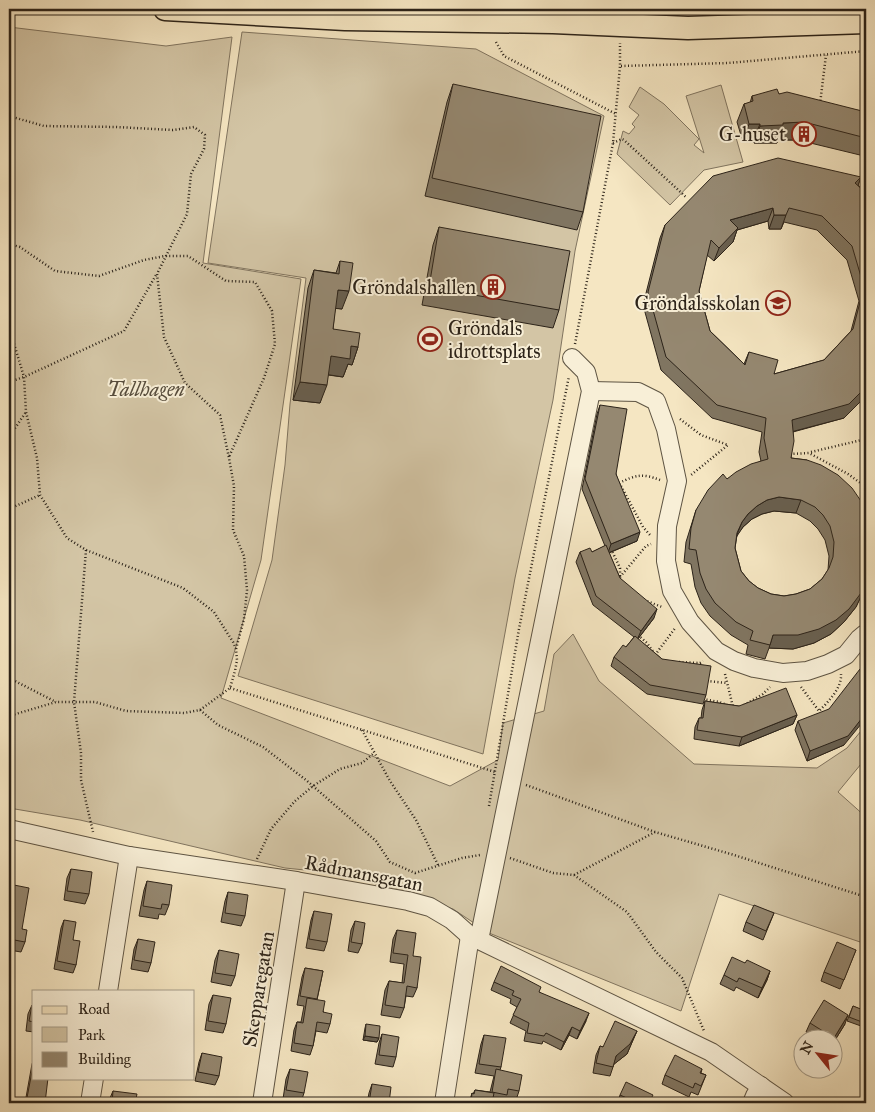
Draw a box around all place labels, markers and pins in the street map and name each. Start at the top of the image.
building icon: G-huset [791,121,817,147]
place label: G-huset [719,122,786,146]
building icon: Gröndalshallen [480,274,506,300]
place label: Gröndalshallen [352,275,476,299]
school or university icon: Gröndalsskolan [765,290,791,316]
place label: Gröndalsskolan [635,291,760,315]
place label: Gröndals idrottsplats [448,316,541,363]
sports icon: Gröndals idrottsplats [417,326,443,352]

